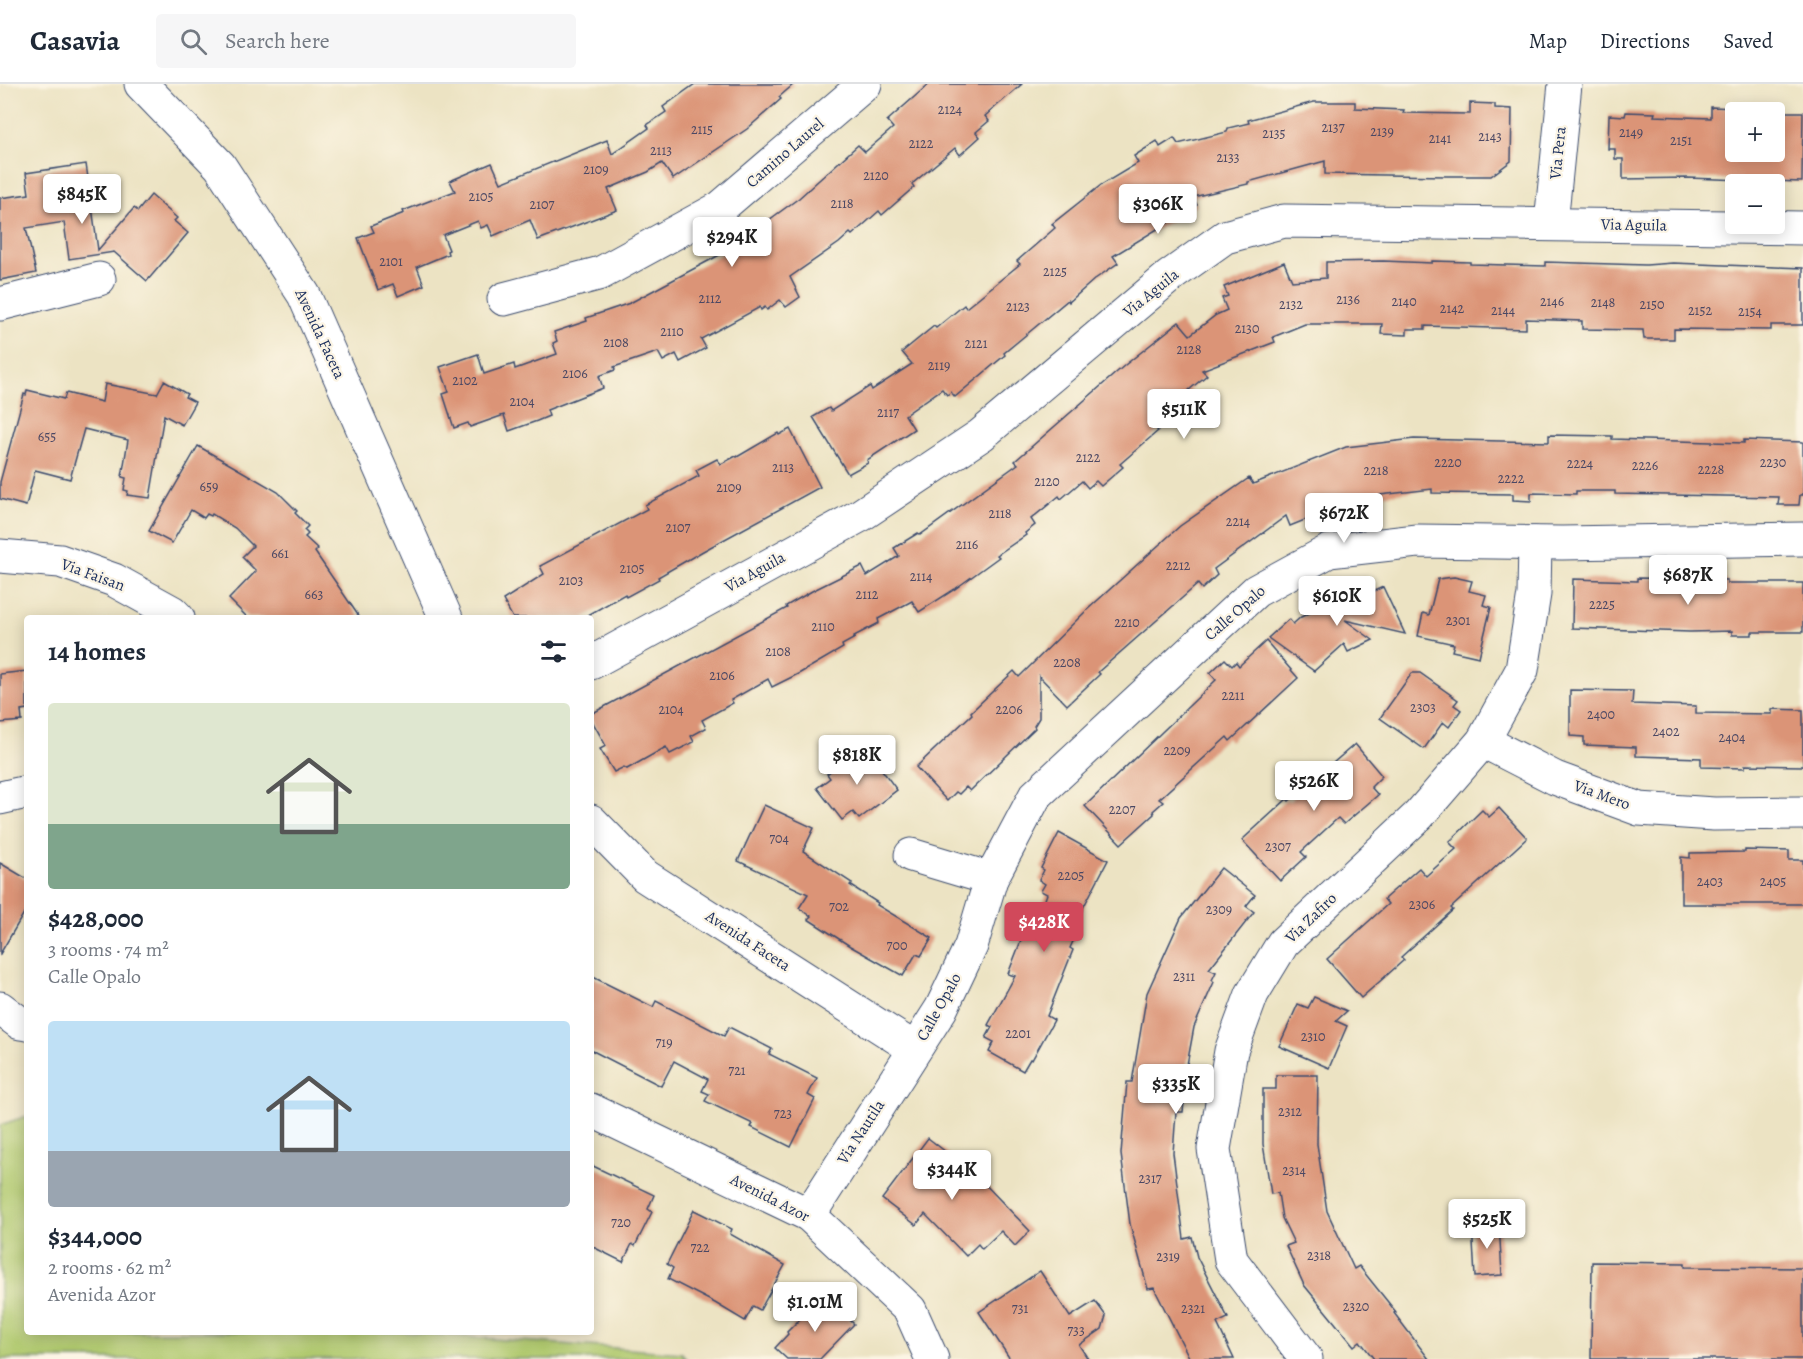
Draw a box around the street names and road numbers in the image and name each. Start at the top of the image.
street label: Camino Laurel [741,113,829,193]
street label: Via Pera [1544,125,1572,181]
street label: Via Aguila [1600,213,1668,237]
street label: Via Aguila [1118,263,1184,323]
street label: Avenida Faceta [289,285,351,383]
street label: Via Aguila [720,546,790,598]
street label: Via Faisan [57,553,128,597]
street label: Calle Opalo [1200,580,1270,646]
street label: Via Mero [1570,774,1633,815]
street label: Via Zafiro [1280,888,1342,949]
street label: Avenida Faceta [701,905,795,977]
street label: Calle Opalo [911,969,967,1045]
street label: Via Nautila [831,1095,890,1169]
street label: Avenida Azor [726,1168,813,1227]

